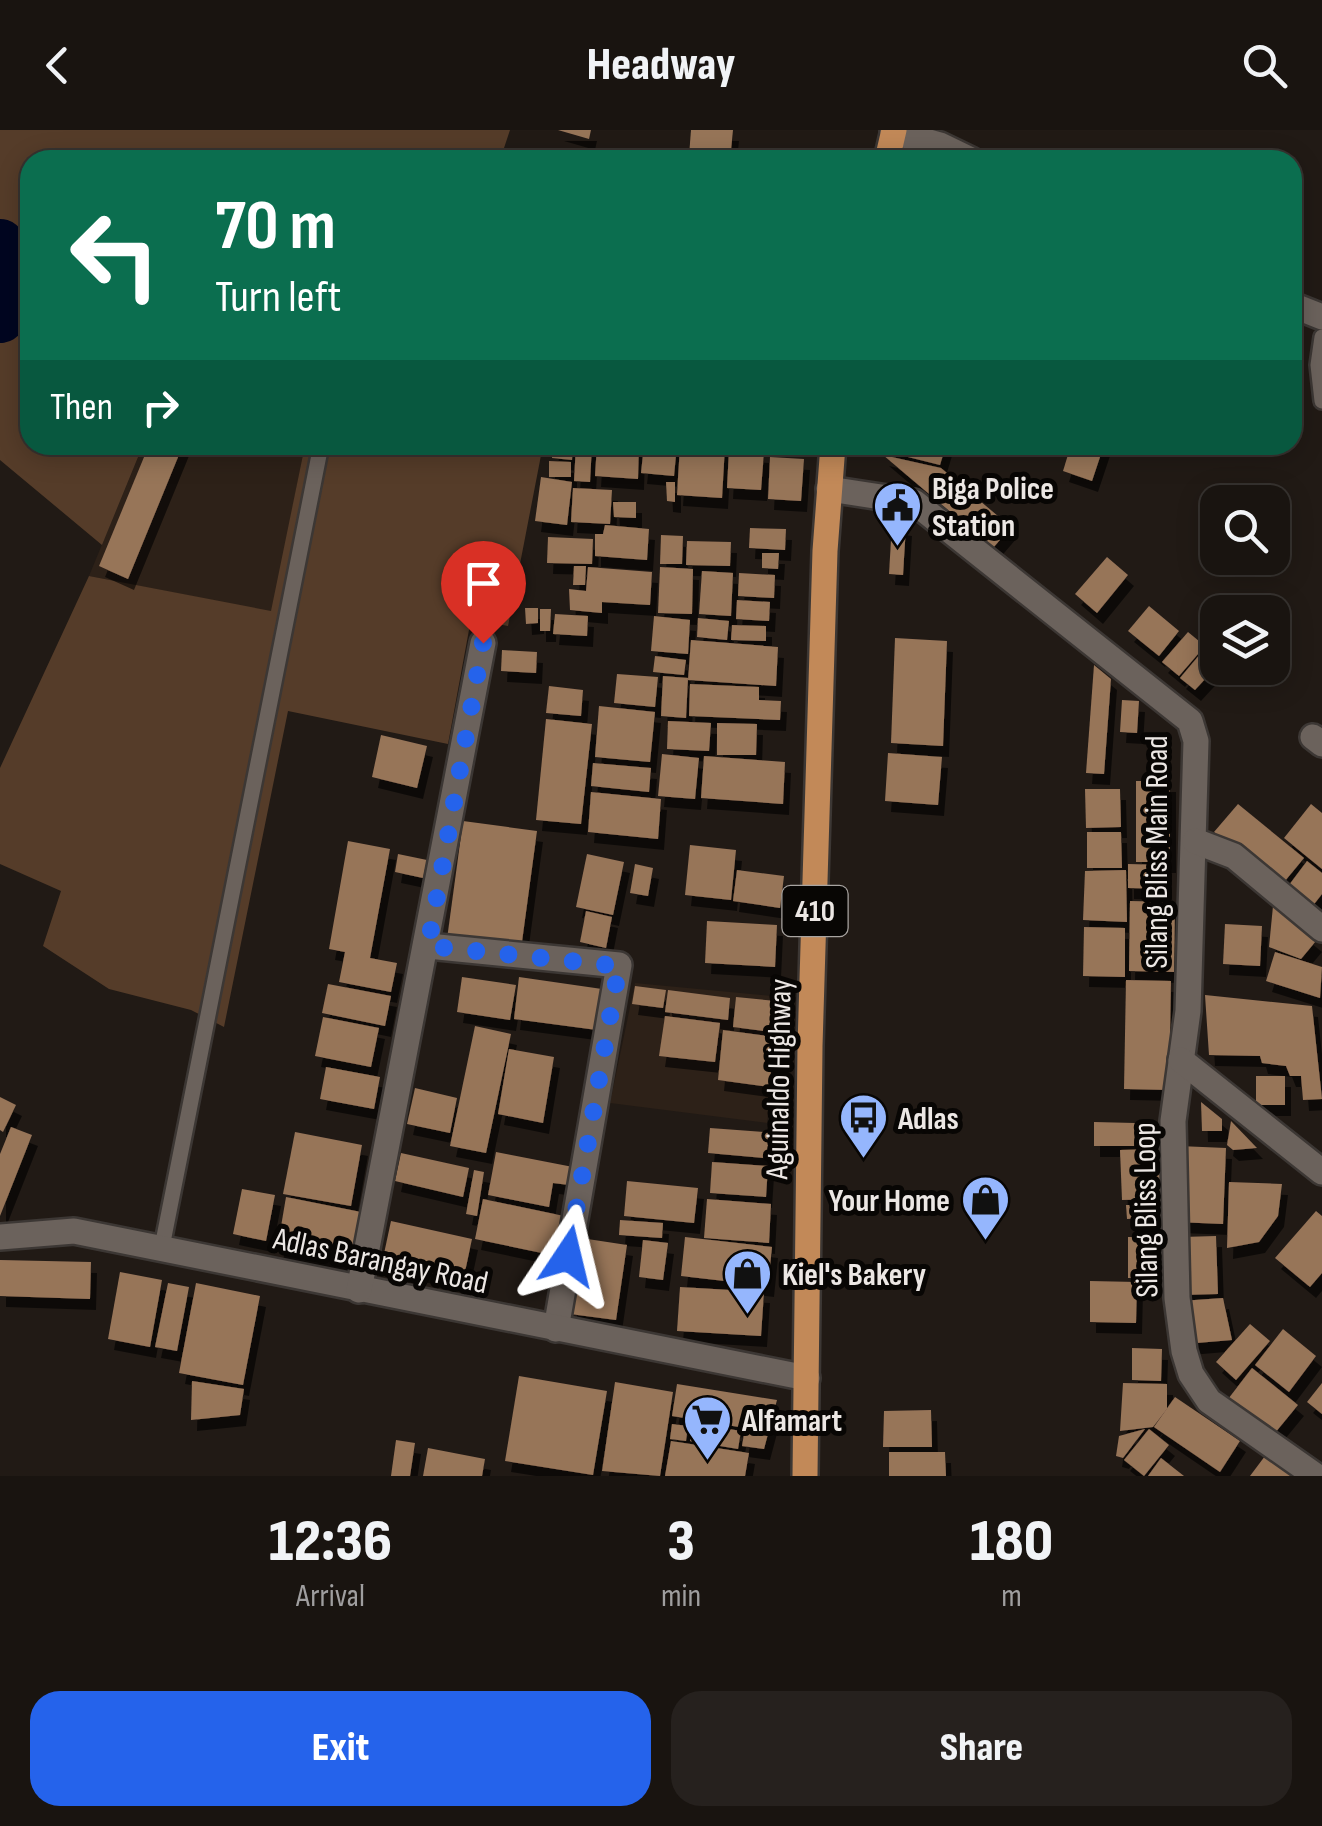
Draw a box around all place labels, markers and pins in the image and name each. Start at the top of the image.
place label: Biga Police Station [932,470,1054,546]
public building icon: Biga Police Station [871,480,923,548]
pin [441,541,526,644]
bus stop icon: Adlas [837,1092,889,1160]
place label: Adlas [897,1100,959,1139]
shop icon: Your Home [959,1174,1011,1242]
place label: Your Home [828,1182,950,1221]
shop icon: Kiel's Bakery [721,1248,773,1316]
place label: Kiel's Bakery [782,1256,926,1295]
supermarket icon: Alfamart [681,1394,733,1462]
place label: Alfamart [741,1402,842,1441]

